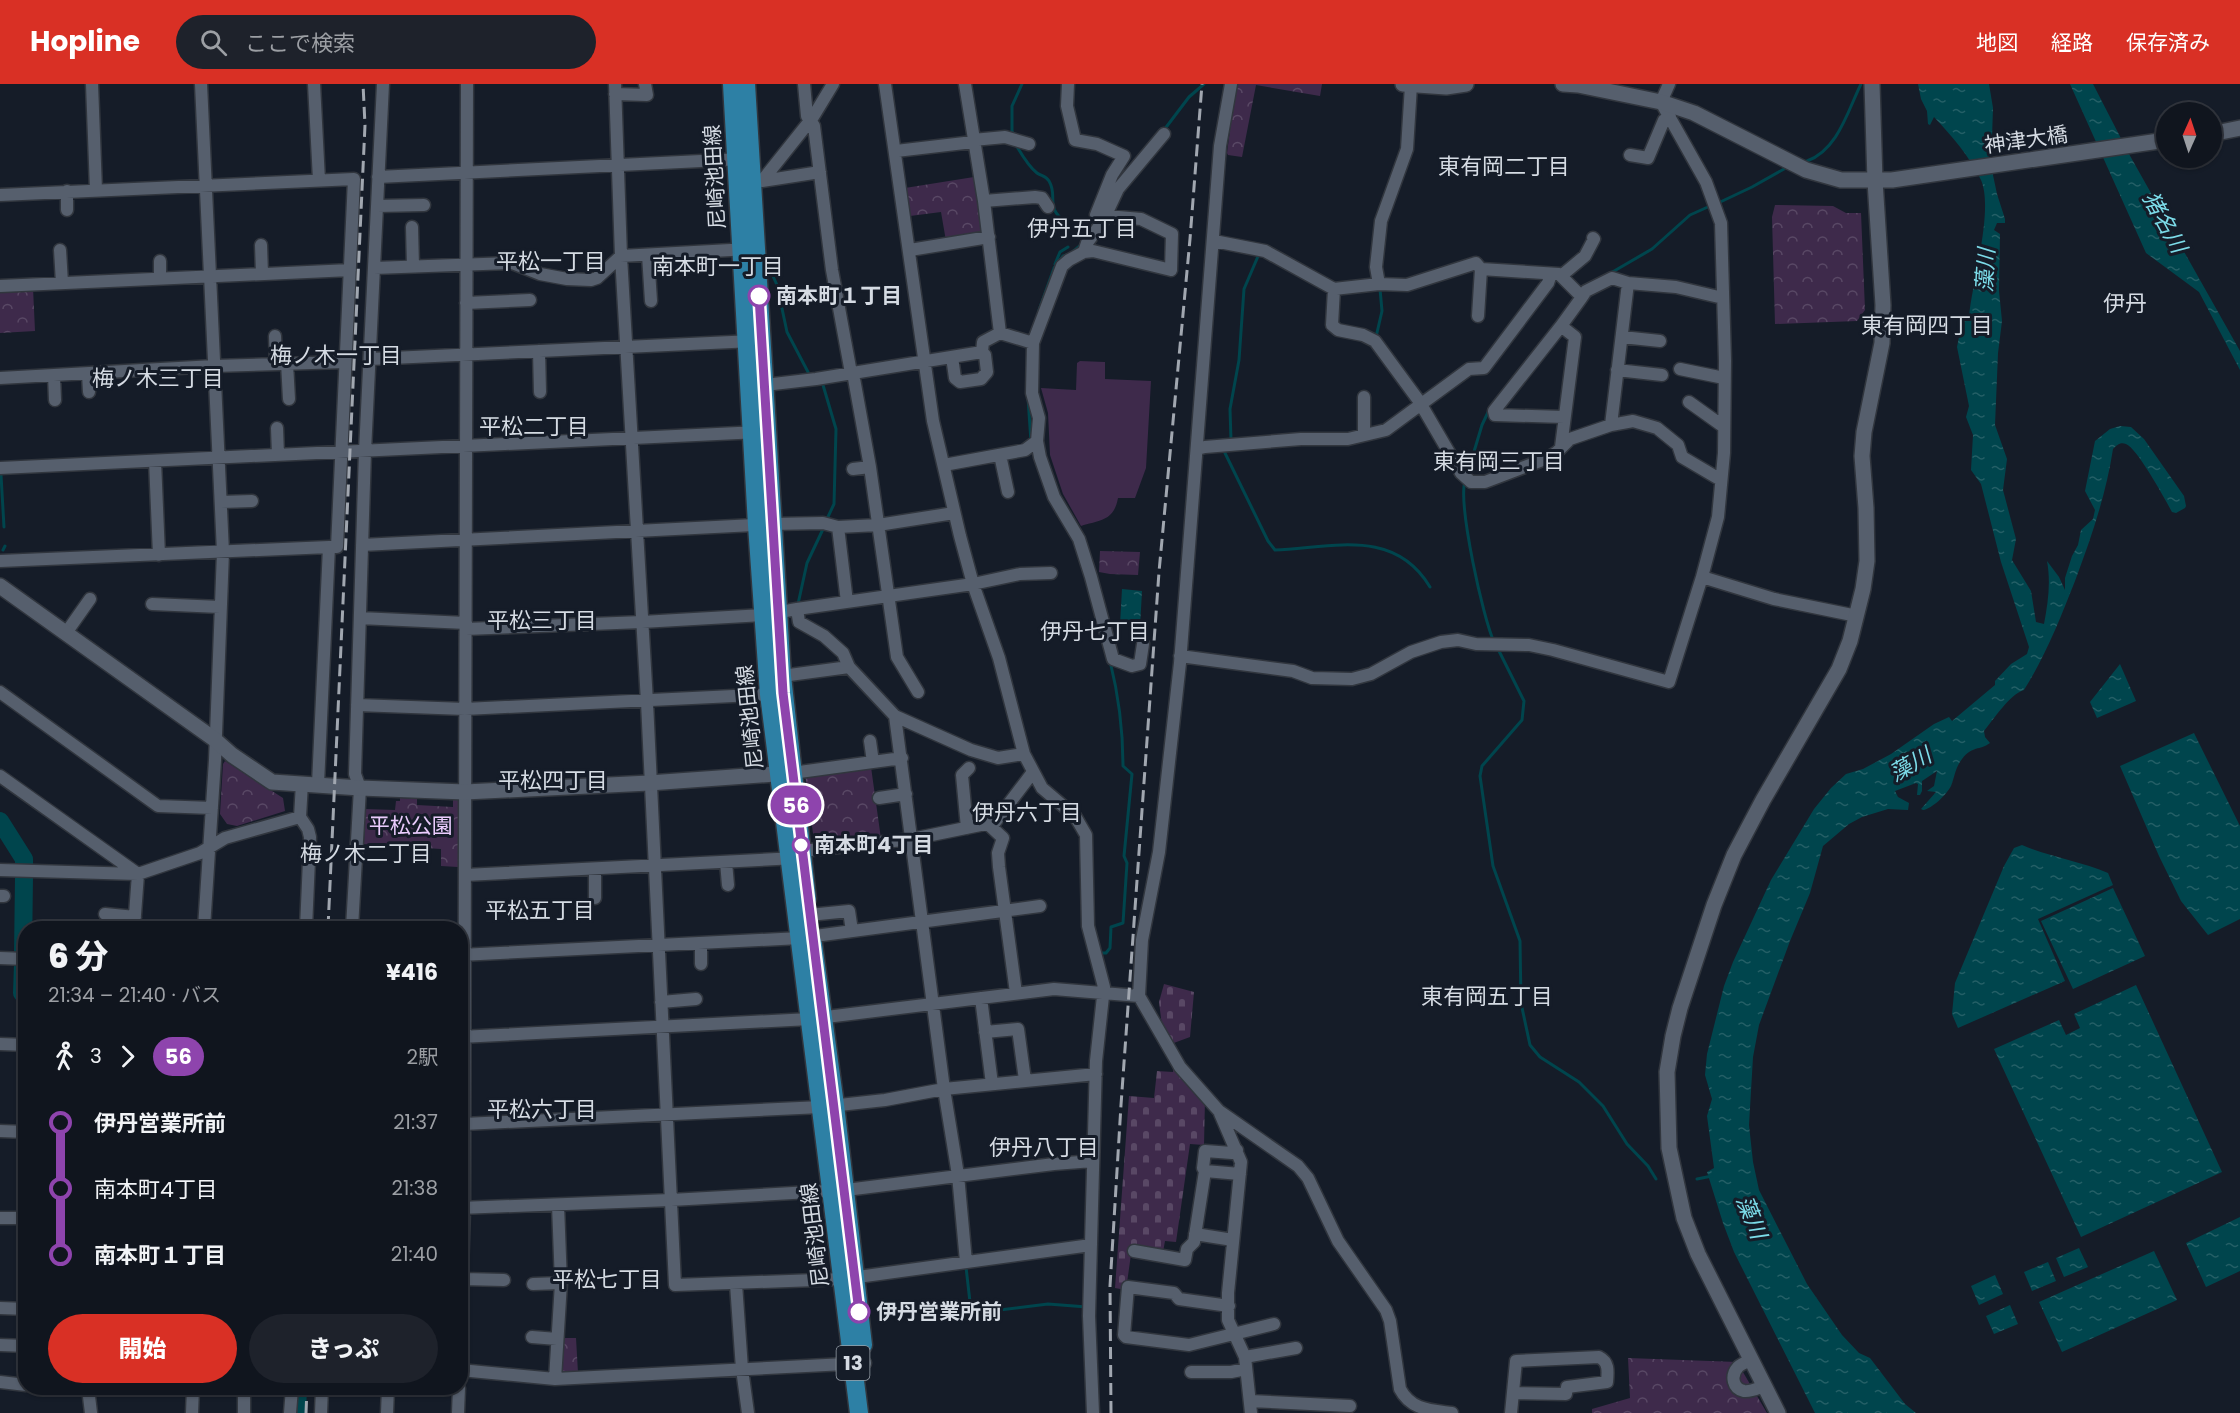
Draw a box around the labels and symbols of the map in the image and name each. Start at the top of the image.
north arrow [2156,102,2222,168]
street label: 神津大橋 [1982,119,2070,160]
street label: 尼崎池田線 [697,124,732,230]
district label: 東有岡二丁目 [1438,151,1570,182]
water label: 猪名川 [2135,186,2195,260]
district label: 伊丹五丁目 [1027,213,1137,244]
water label: 藻川 [1969,245,2002,293]
district label: 平松一丁目 [496,246,606,277]
district label: 南本町一丁目 [652,251,784,282]
place label: 南本町１丁目 [776,281,902,310]
marker: 南本町１丁目 [748,285,770,307]
district label: 伊丹 [2103,288,2147,319]
district label: 東有岡四丁目 [1861,310,1993,341]
district label: 梅ノ木一丁目 [270,340,402,371]
district label: 梅ノ木三丁目 [92,363,224,394]
district label: 平松二丁目 [479,411,589,442]
district label: 東有岡三丁目 [1433,446,1565,477]
district label: 平松三丁目 [487,605,597,636]
district label: 伊丹七丁目 [1040,616,1150,647]
street label: 尼崎池田線 [730,663,769,771]
water label: 藻川 [1883,739,1939,789]
district label: 平松四丁目 [498,765,608,796]
line badge: 56 [769,786,823,824]
district label: 伊丹六丁目 [972,797,1082,828]
park label: 平松公園 [369,811,453,840]
place label: 南本町4丁目 [814,830,933,859]
marker: 南本町4丁目 [792,836,810,854]
district label: 梅ノ木二丁目 [300,838,432,869]
district label: 平松五丁目 [485,895,595,926]
district label: 東有岡五丁目 [1421,981,1553,1012]
district label: 平松六丁目 [487,1094,597,1125]
district label: 伊丹八丁目 [989,1132,1099,1163]
street label: 尼崎池田線 [794,1181,835,1289]
water label: 藻川 [1729,1191,1775,1245]
district label: 平松七丁目 [552,1264,662,1295]
place label: 伊丹営業所前 [876,1297,1002,1326]
marker: 伊丹営業所前 [848,1301,870,1323]
road number: 13 [836,1346,870,1380]

